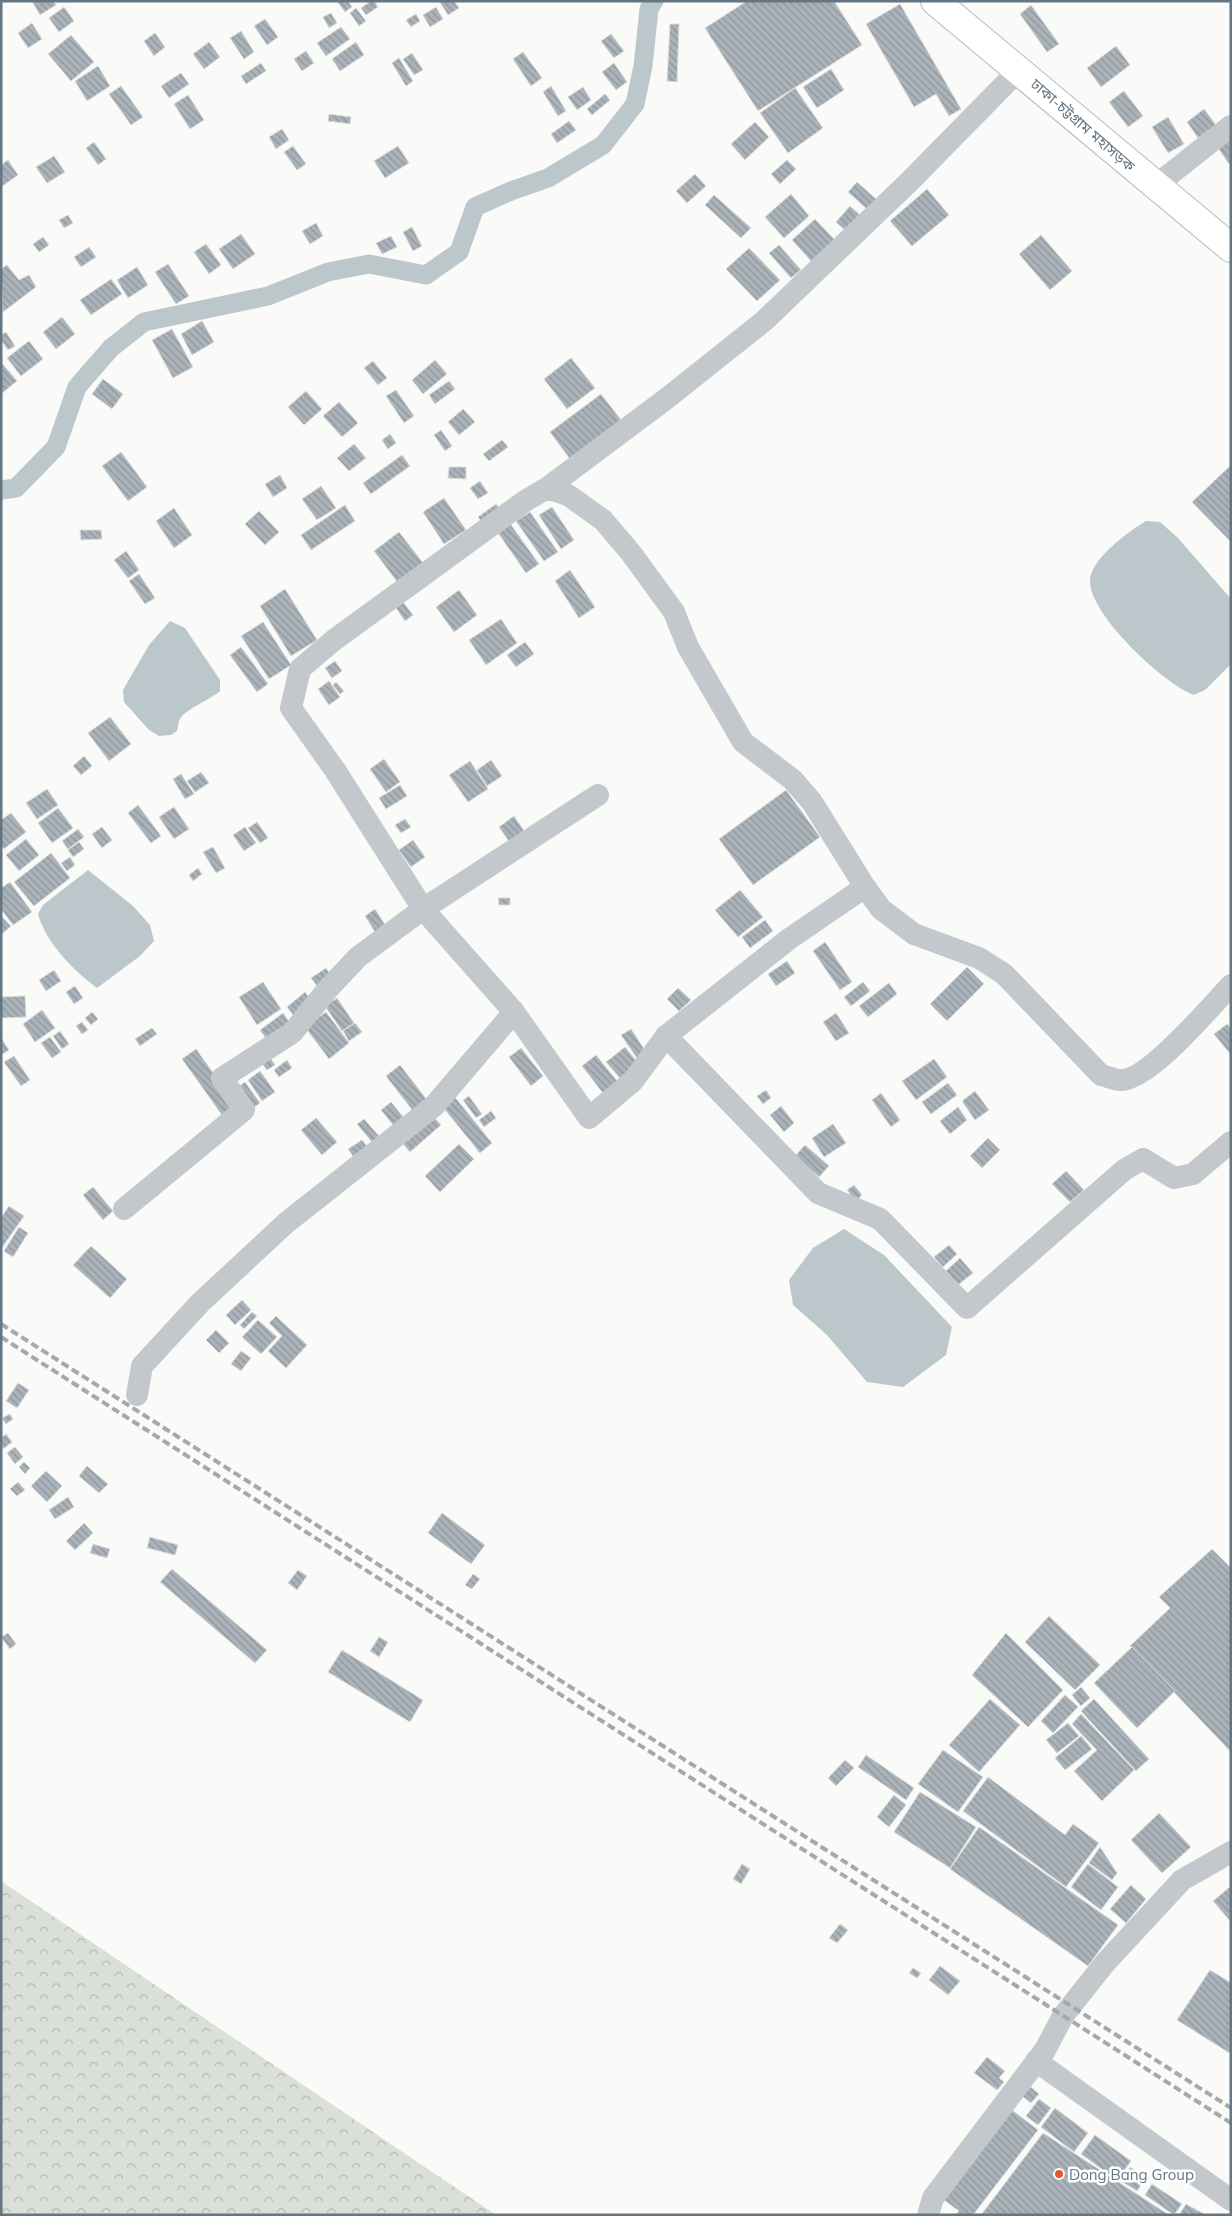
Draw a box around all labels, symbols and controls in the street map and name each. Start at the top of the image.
street label: ঢাকা-চট্টগ্রাম মহাসড়ক [1026,74,1140,176]
place label: Dong Bang Group [1069,2165,1194,2184]
marker: Dong Bang Group [1053,2168,1065,2180]

